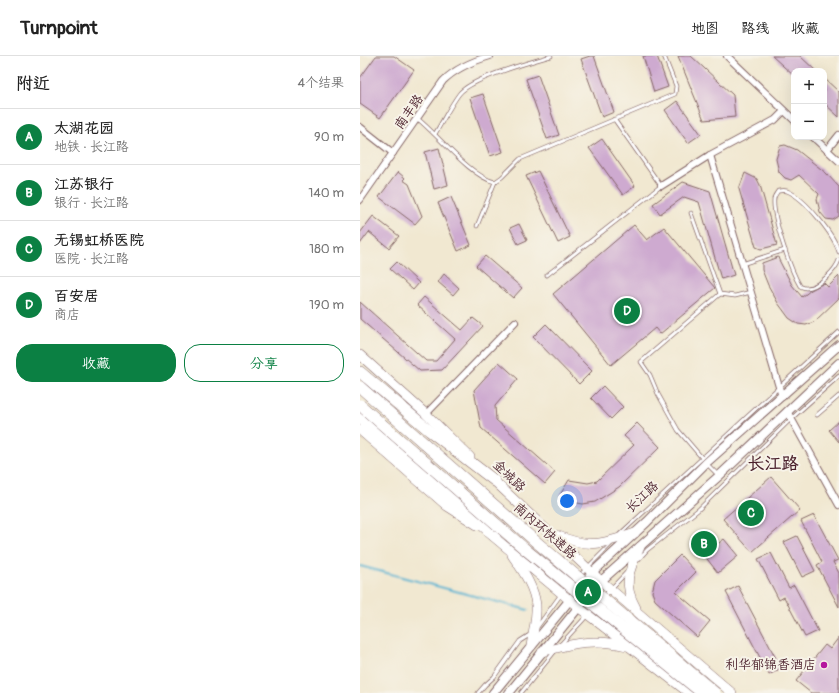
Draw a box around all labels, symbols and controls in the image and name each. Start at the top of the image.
text: Turnpoint [20,16,98,40]
text: 地图 [691,20,719,37]
text: 路线 [741,20,769,37]
text: 收藏 [791,20,819,37]
map controls [791,68,827,140]
button: + [791,68,827,104]
text: 附近 [16,73,50,94]
text: 4个结果 [297,75,344,91]
street label: 南丰路 [391,91,427,133]
button: − [791,104,827,140]
text: 太湖花园 [54,119,114,138]
text: A [25,129,33,145]
text: 90 m [314,129,344,145]
text: 地铁 · 长江路 [54,139,129,155]
text: 江苏银行 [54,175,114,194]
text: B [25,185,33,201]
text: 140 m [308,185,344,201]
text: 银行 · 长江路 [54,195,129,211]
text: 无锡虹桥医院 [54,231,144,250]
text: C [25,241,33,257]
text: 180 m [309,241,344,257]
text: 医院 · 长江路 [54,251,129,267]
text: 百安居 [54,287,99,306]
pin: D [614,296,640,326]
text: D [25,297,33,313]
text: 190 m [309,297,344,313]
text: 商店 [54,307,80,323]
button: 收藏 [16,344,176,382]
button: 分享 [184,344,344,382]
district label: 长江路 [748,453,799,474]
street label: 金城路 [489,457,529,495]
street label: 长江路 [622,478,662,516]
your location [557,491,577,511]
pin: C [738,498,764,528]
street label: 南内环快速路 [510,499,580,563]
pin: B [691,529,717,559]
pin: A [575,577,601,607]
place label: 利华郁锦香酒店 [725,657,816,673]
marker: 利华郁锦香酒店 [819,660,829,670]

